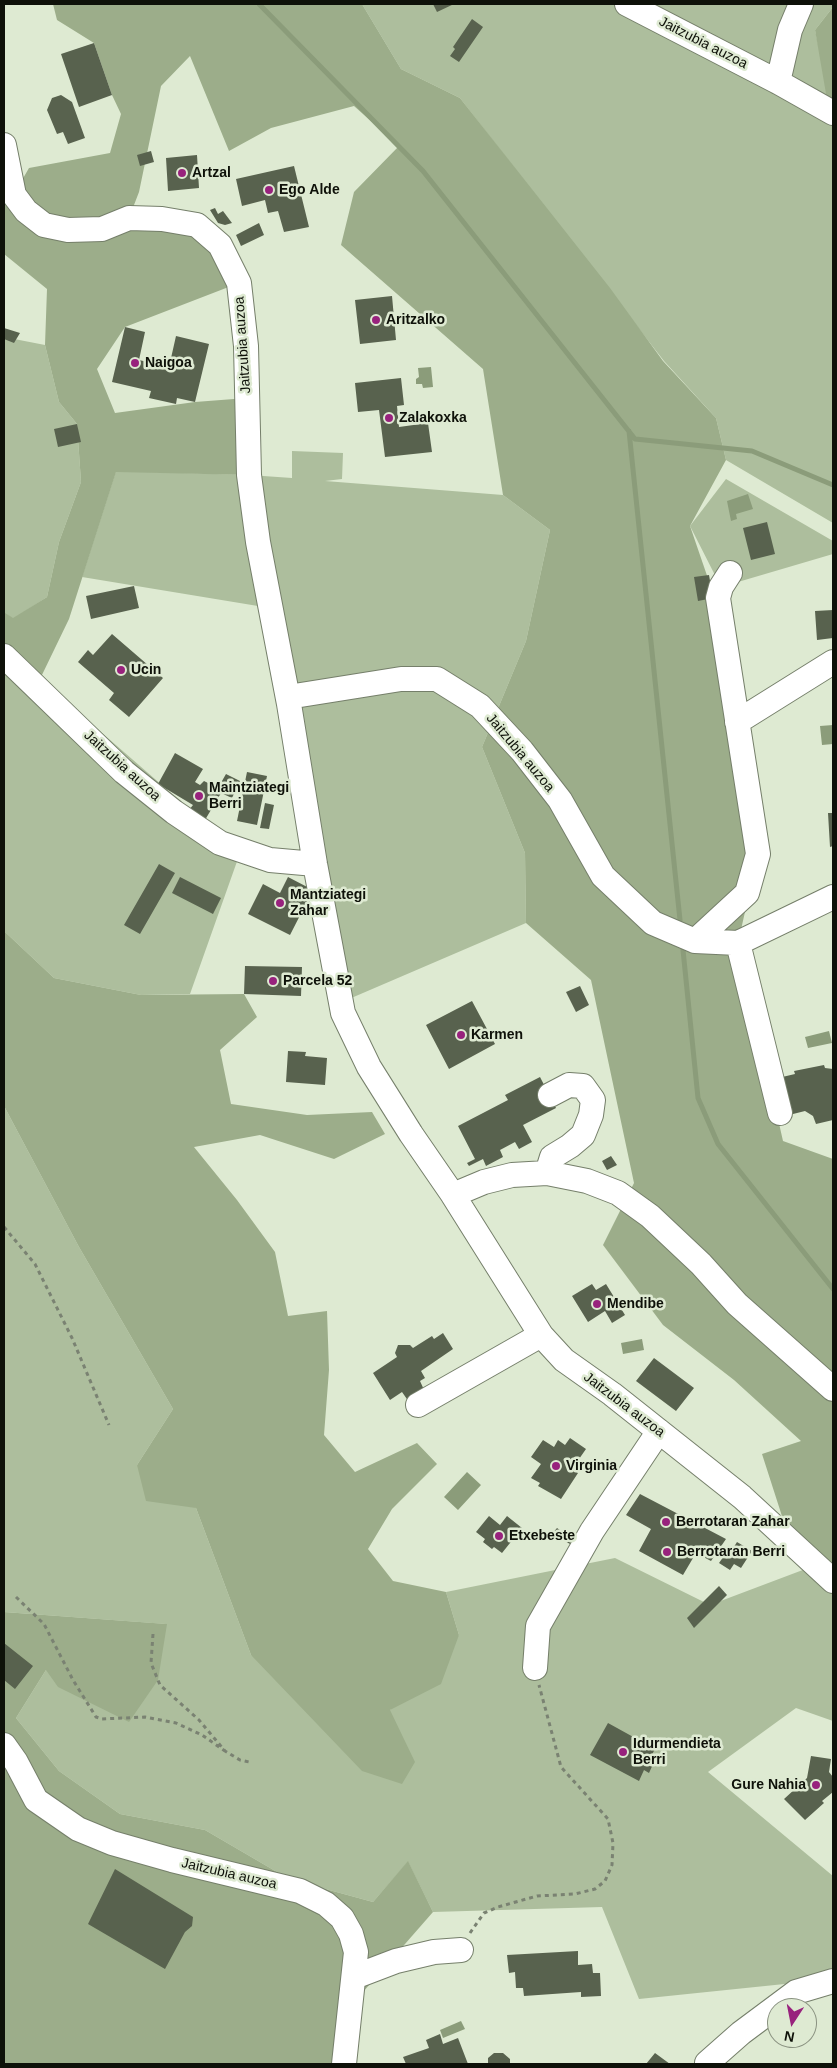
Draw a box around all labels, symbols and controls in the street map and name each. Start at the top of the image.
street label: Jaitzubia auzoa [656,13,750,73]
place label: Artzal [192,165,231,181]
marker: Artzal [176,167,188,179]
place label: Ego Alde [279,182,340,198]
marker: Ego Alde [263,184,275,196]
street label: Jaitzubia auzoa [231,296,255,394]
place label: Aritzalko [386,312,445,328]
marker: Aritzalko [370,314,382,326]
place label: Naigoa [145,355,192,371]
marker: Naigoa [129,357,141,369]
place label: Zalakoxka [399,410,467,426]
marker: Zalakoxka [383,412,395,424]
place label: Ucin [131,662,161,678]
marker: Ucin [115,664,127,676]
street label: Jaitzubia auzoa [482,710,558,796]
street label: Jaitzubia auzoa [80,727,164,805]
place label: Maintziategi Berri [209,780,289,812]
marker: Maintziategi Berri [193,790,205,802]
place label: Mantziategi Zahar [290,887,366,920]
marker: Mantziategi Zahar [274,897,286,909]
place label: Parcela 52 [283,973,352,989]
marker: Parcela 52 [267,975,279,987]
place label: Karmen [471,1027,523,1043]
marker: Karmen [455,1029,467,1041]
place label: Mendibe [607,1296,664,1312]
marker: Mendibe [591,1298,603,1310]
street label: Jaitzubia auzoa [580,1369,668,1441]
place label: Virginia [566,1458,617,1474]
marker: Virginia [550,1460,562,1472]
place label: Berrotaran Zahar [676,1514,790,1530]
marker: Berrotaran Zahar [660,1516,672,1528]
place label: Etxebeste [509,1528,575,1544]
marker: Etxebeste [493,1530,505,1542]
place label: Berrotaran Berri [677,1544,785,1560]
marker: Berrotaran Berri [661,1546,673,1558]
place label: Idurmendieta Berri [633,1736,721,1768]
marker: Idurmendieta Berri [617,1746,629,1758]
place label: Gure Nahia [731,1777,806,1793]
marker: Gure Nahia [810,1779,822,1791]
street label: Jaitzubia auzoa [180,1855,278,1893]
north arrow [767,1998,817,2048]
text: N [783,2028,796,2046]

